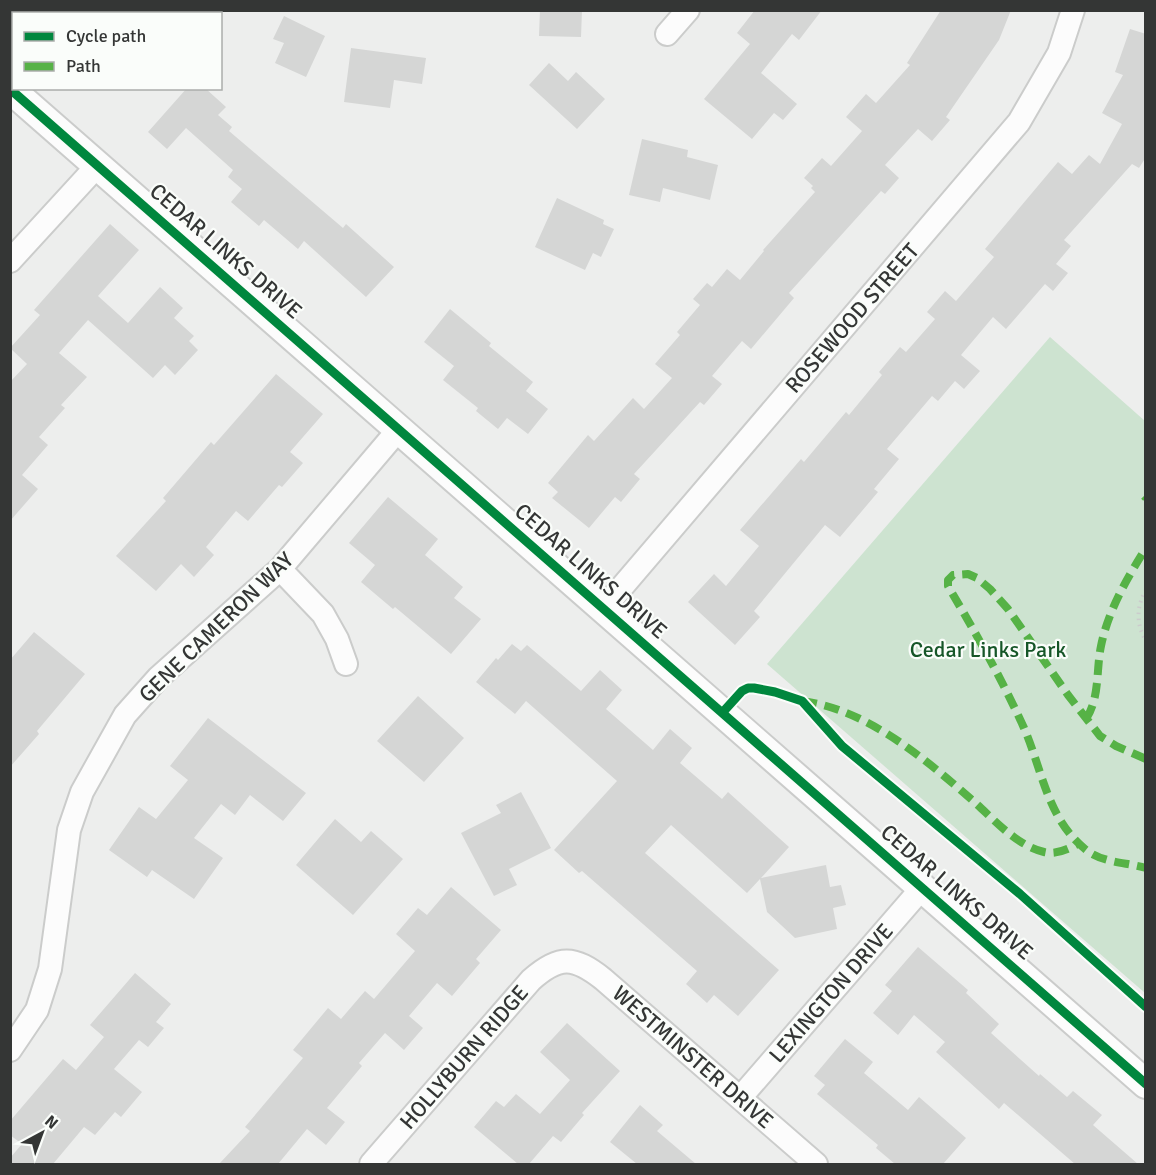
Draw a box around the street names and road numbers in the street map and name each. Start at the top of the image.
street label: CEDAR LINKS DRIVE [144,177,308,325]
street label: ROSEWOOD STREET [779,237,925,399]
street label: CEDAR LINKS DRIVE [509,497,673,645]
street label: GENE CAMERON WAY [133,546,299,708]
street label: CEDAR LINKS DRIVE [875,818,1039,966]
street label: LEXINGTON DRIVE [763,918,899,1068]
street label: HOLLYBURN RIDGE [394,979,534,1135]
street label: WESTMINSTER DRIVE [607,980,779,1134]

